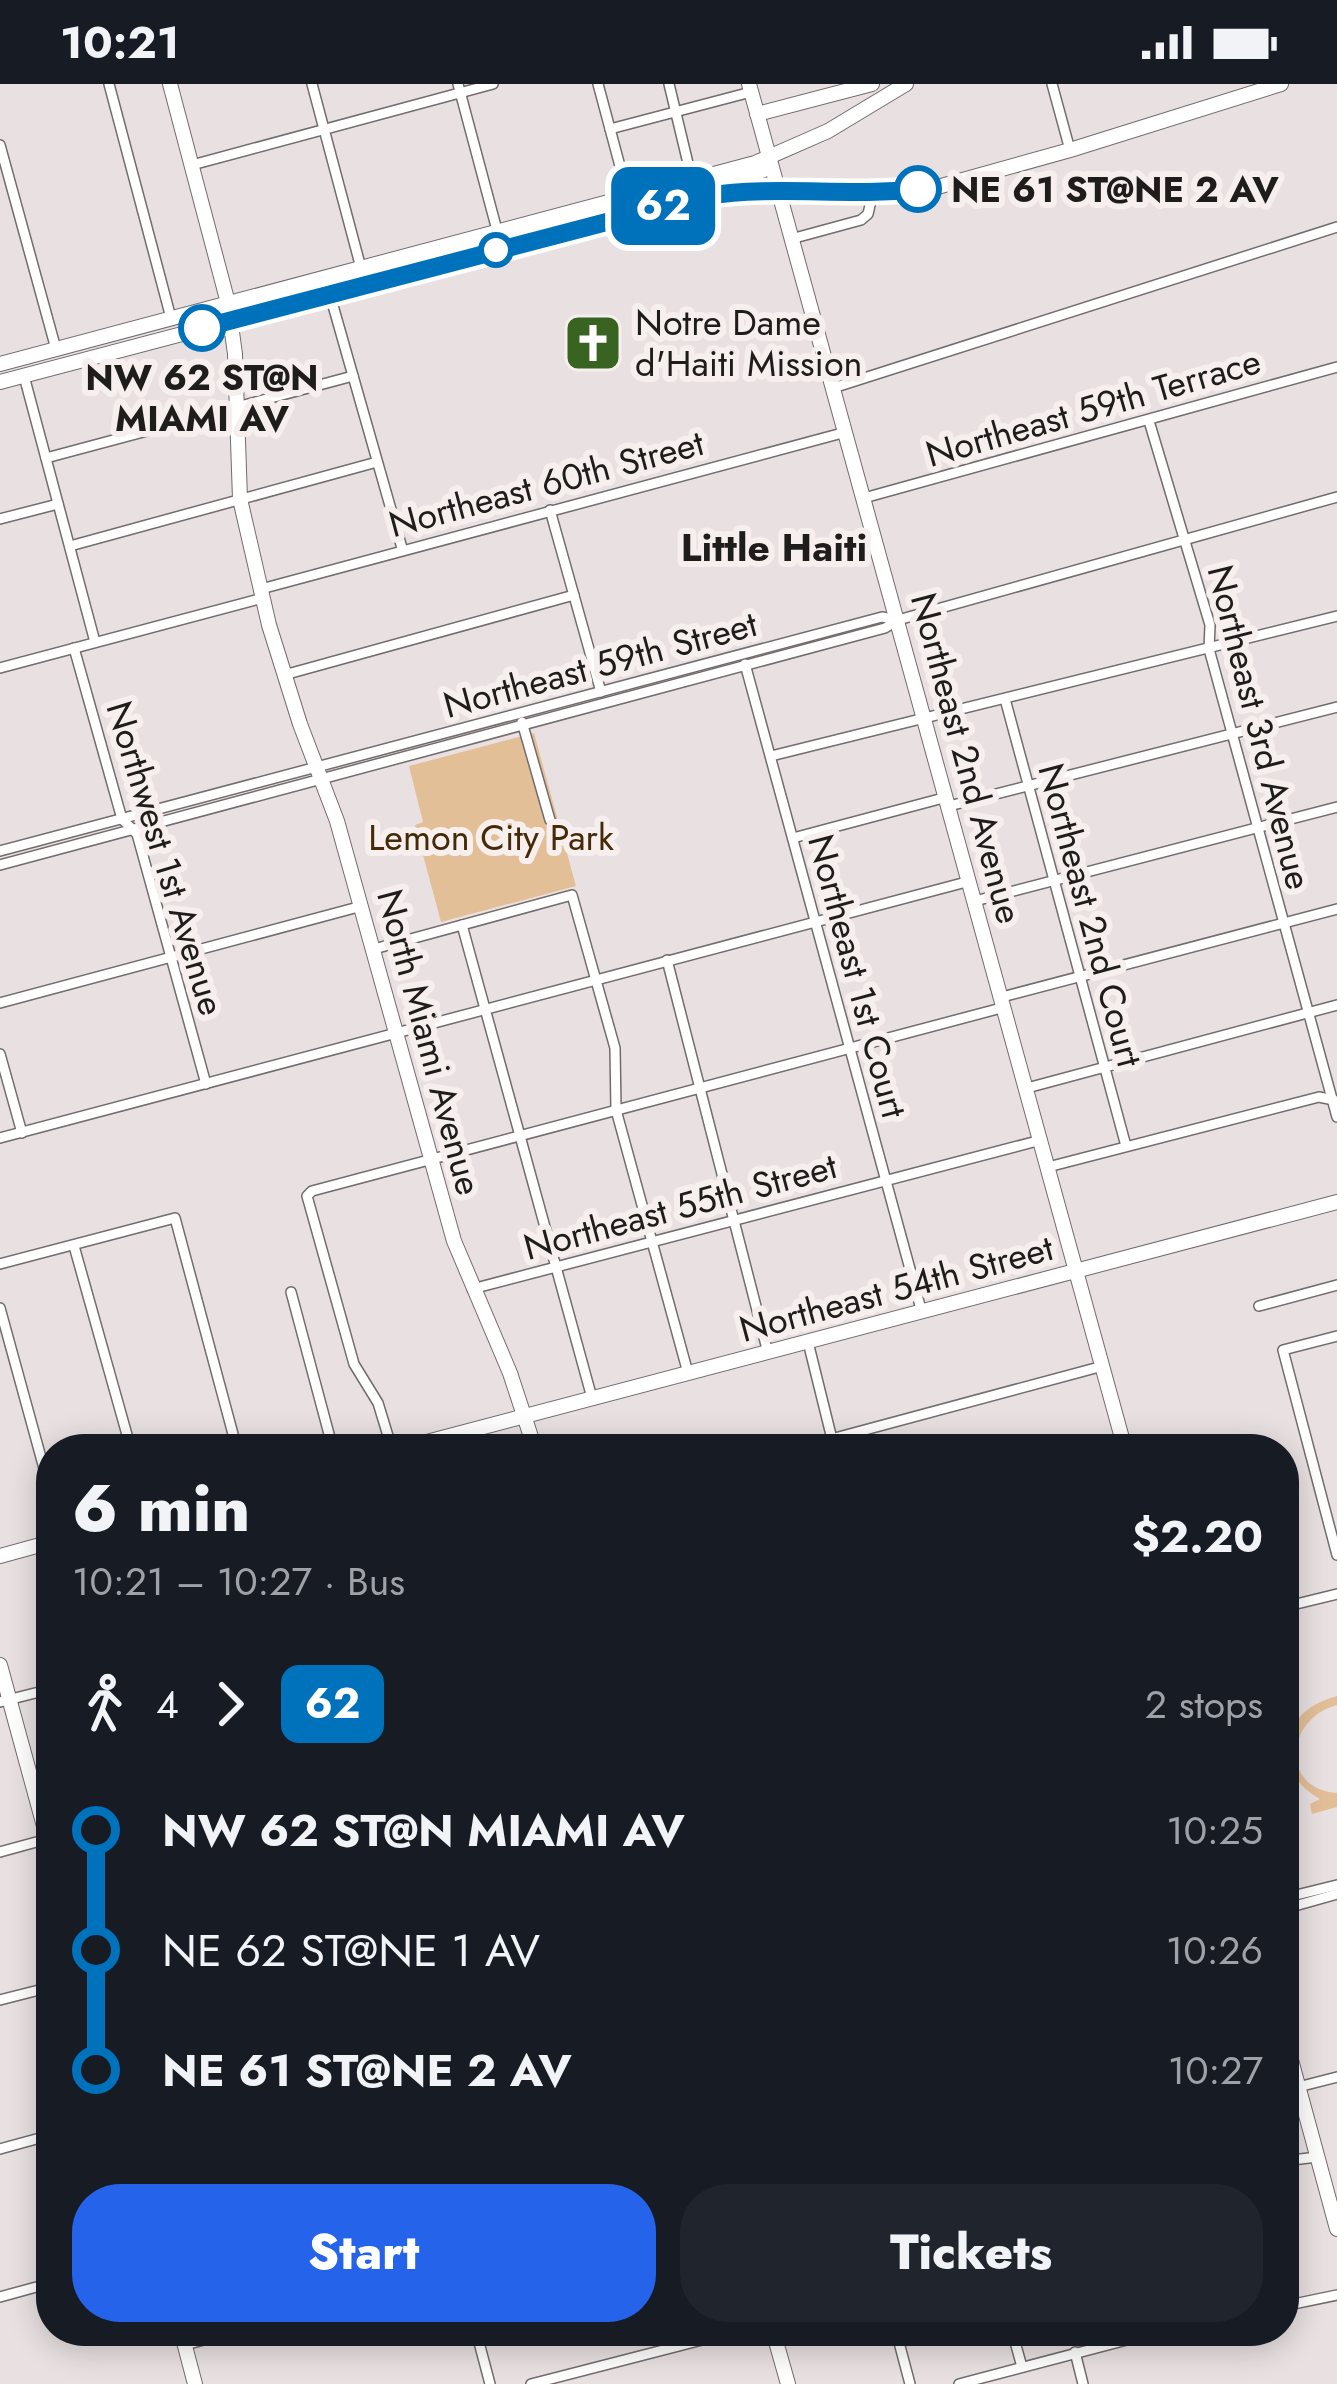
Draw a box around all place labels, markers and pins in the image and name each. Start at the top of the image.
place label: NE 61 ST@NE 2 AV [951,163,1279,215]
marker: NE 61 ST@NE 2 AV [896,167,940,211]
unlabelled marker [480,234,512,266]
place label: Notre Dame d'Haiti Mission [635,296,862,389]
marker: NW 62 ST@N MIAMI AV [180,306,224,350]
church icon: Notre Dame d'Haiti Mission [562,312,624,374]
place label: NW 62 ST@N MIAMI AV [85,351,319,444]

